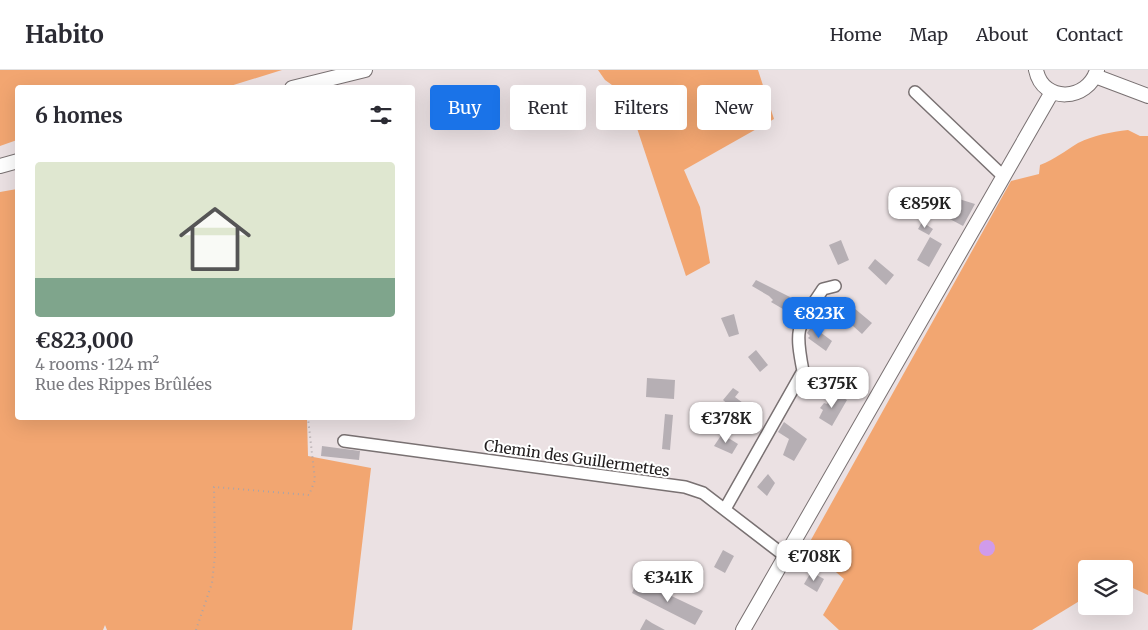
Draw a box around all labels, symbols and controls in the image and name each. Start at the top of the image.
text: Habito [25,19,104,50]
text: Home [830,23,882,46]
text: Map [910,23,948,46]
text: About [976,23,1028,46]
text: Contact [1056,23,1123,46]
chip: Buy [430,85,500,130]
chip: Rent [510,85,586,130]
chip: Filters [596,85,687,130]
chip: New [697,85,771,130]
icon: filters [367,101,395,129]
text: 6 homes [35,102,123,129]
pin: €859K [890,186,960,229]
text: €859K [899,193,951,213]
icon: home [170,194,260,284]
pin: €823K [784,296,854,339]
text: €823K [793,303,845,323]
text: €823,000 [35,327,134,354]
text: 4 rooms · 124 m² [35,354,159,374]
pin: €375K [797,366,867,409]
text: €375K [807,373,857,393]
text: Rue des Rippes Brûlées [35,374,212,394]
pin: €378K [691,402,761,444]
text: €378K [700,408,752,428]
street label: Chemin des Guillermettes [483,436,671,480]
pin: €708K [779,540,849,582]
text: €708K [787,546,841,566]
pin: €341K [633,560,703,603]
map controls [1078,560,1133,615]
button: layers [1078,560,1133,615]
text: €341K [643,567,693,587]

